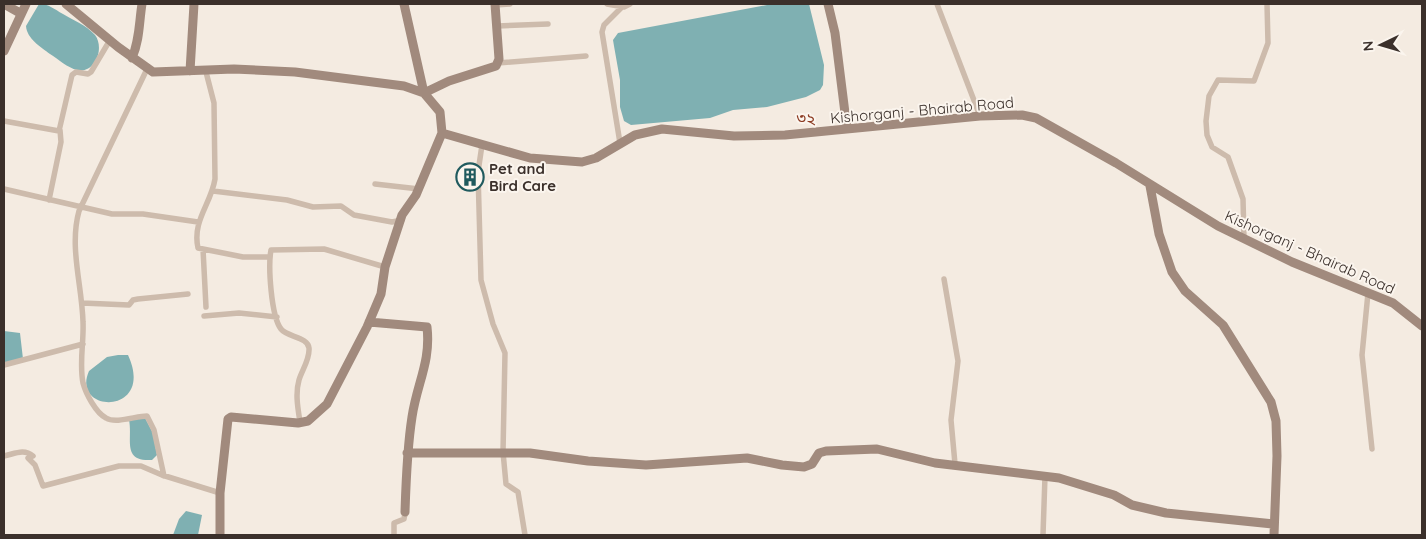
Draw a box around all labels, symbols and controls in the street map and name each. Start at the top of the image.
north arrow [1356,20,1406,70]
text: N [1359,40,1377,52]
street label: Kishorganj - Bhairab Road [829,93,1015,127]
district label: ৩২ [797,108,816,128]
place label: Pet and Bird Care [489,159,556,195]
building icon: Pet and Bird Care [455,162,485,192]
street label: Kishorganj - Bhairab Road [1222,206,1398,298]

